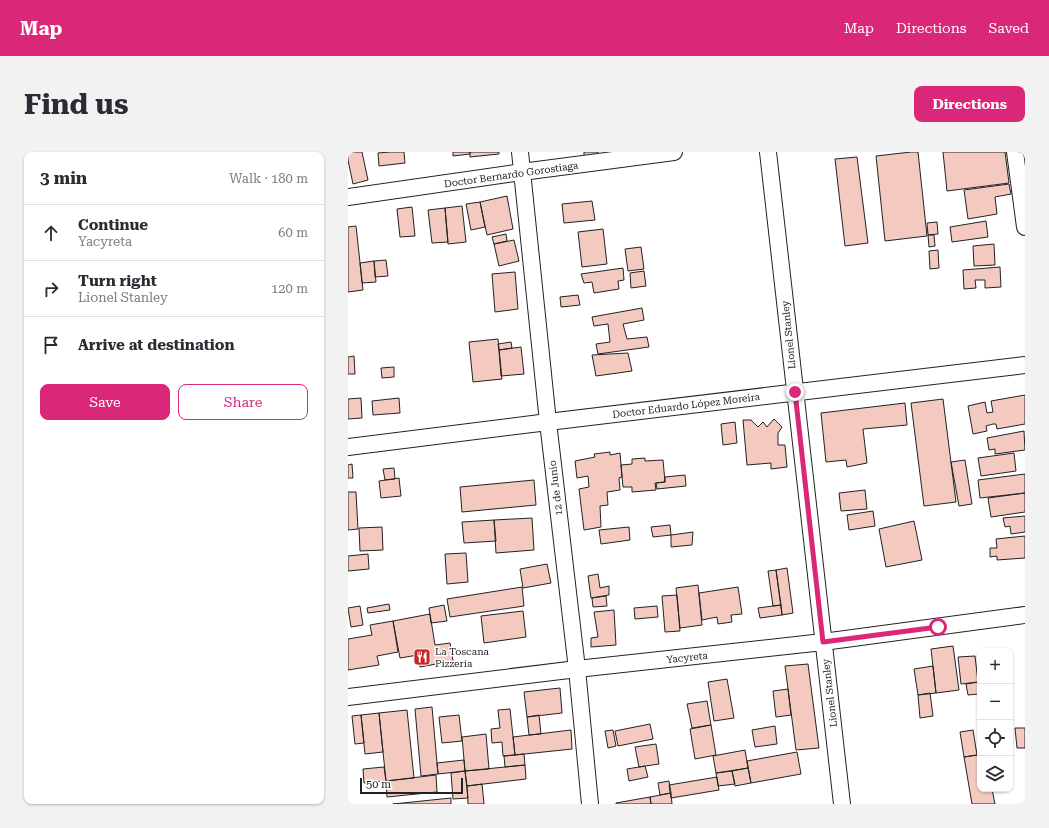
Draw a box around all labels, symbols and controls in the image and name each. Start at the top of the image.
text: Map [20,17,62,40]
text: Map [844,20,874,36]
text: Directions [896,20,966,36]
text: Saved [988,20,1029,36]
button: Directions [914,86,1025,122]
text: Find us [24,88,128,121]
street label: Doctor Bernardo Gorostiaga [443,160,580,189]
text: 3 min [40,168,87,188]
text: Walk · 180 m [229,171,308,186]
text: Continue [78,216,148,234]
icon: ahead [40,222,62,244]
text: 60 m [278,225,308,240]
text: Yacyreta [78,234,132,249]
text: Turn right [78,272,157,290]
icon: right [40,278,62,300]
text: 120 m [271,281,308,296]
text: Lionel Stanley [78,290,168,305]
street label: Lionel Stanley [779,300,798,370]
icon: arrive [40,334,62,356]
text: Arrive at destination [78,336,234,354]
route end [786,383,804,401]
button: Save [40,384,170,420]
button: Share [178,384,308,420]
street label: Doctor Eduardo López Moreira [612,391,761,420]
street label: 12 de Junio [547,460,564,516]
route start [929,618,947,636]
place label: La Toscana Pizzeria [435,646,490,669]
restaurant icon: La Toscana Pizzeria [412,647,432,667]
map controls [977,648,1013,792]
button: + [977,648,1013,684]
street label: Yacyreta [666,650,709,665]
street label: Lionel Stanley [820,658,839,728]
button: − [977,684,1013,720]
button: locate [977,720,1013,756]
button: layers [977,756,1013,792]
scale bar [360,776,463,795]
text: 50 m [366,778,391,791]

